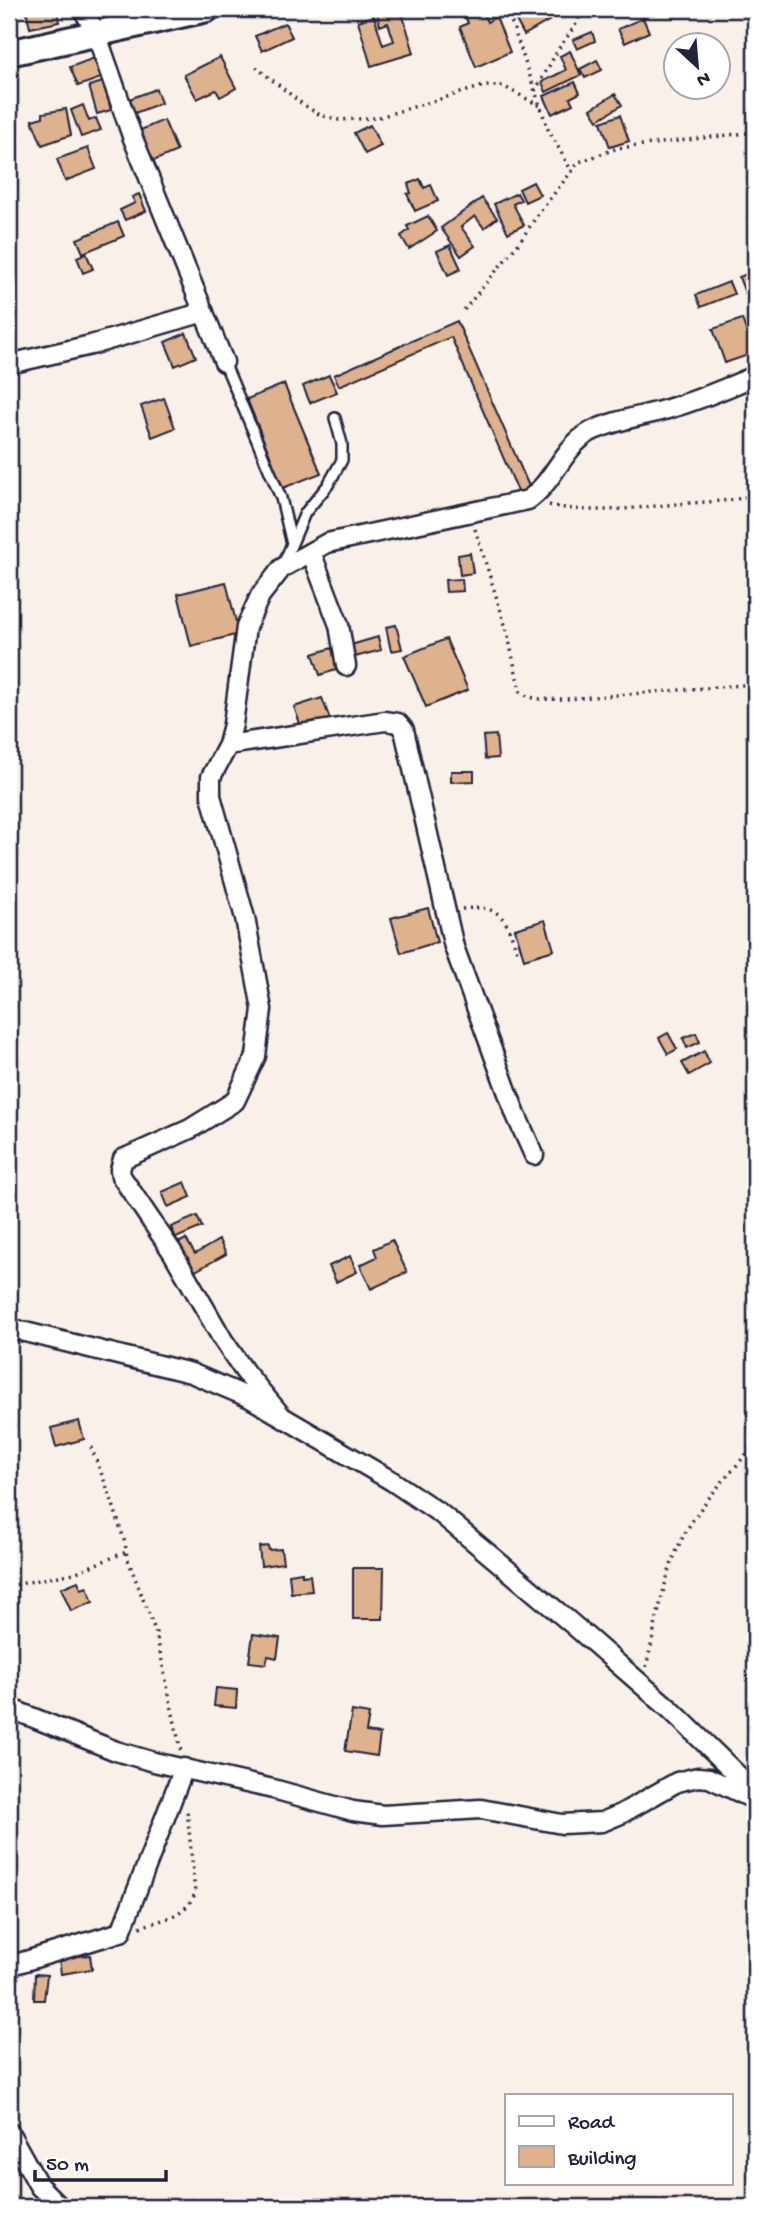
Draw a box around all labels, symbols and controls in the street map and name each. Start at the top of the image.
north arrow [662,32,732,102]
text: N [692,65,714,91]
legend [505,2094,732,2184]
text: Road [568,2112,616,2137]
scale bar [35,2139,166,2183]
text: Building [567,2148,637,2173]
text: 50 m [46,2154,89,2179]

